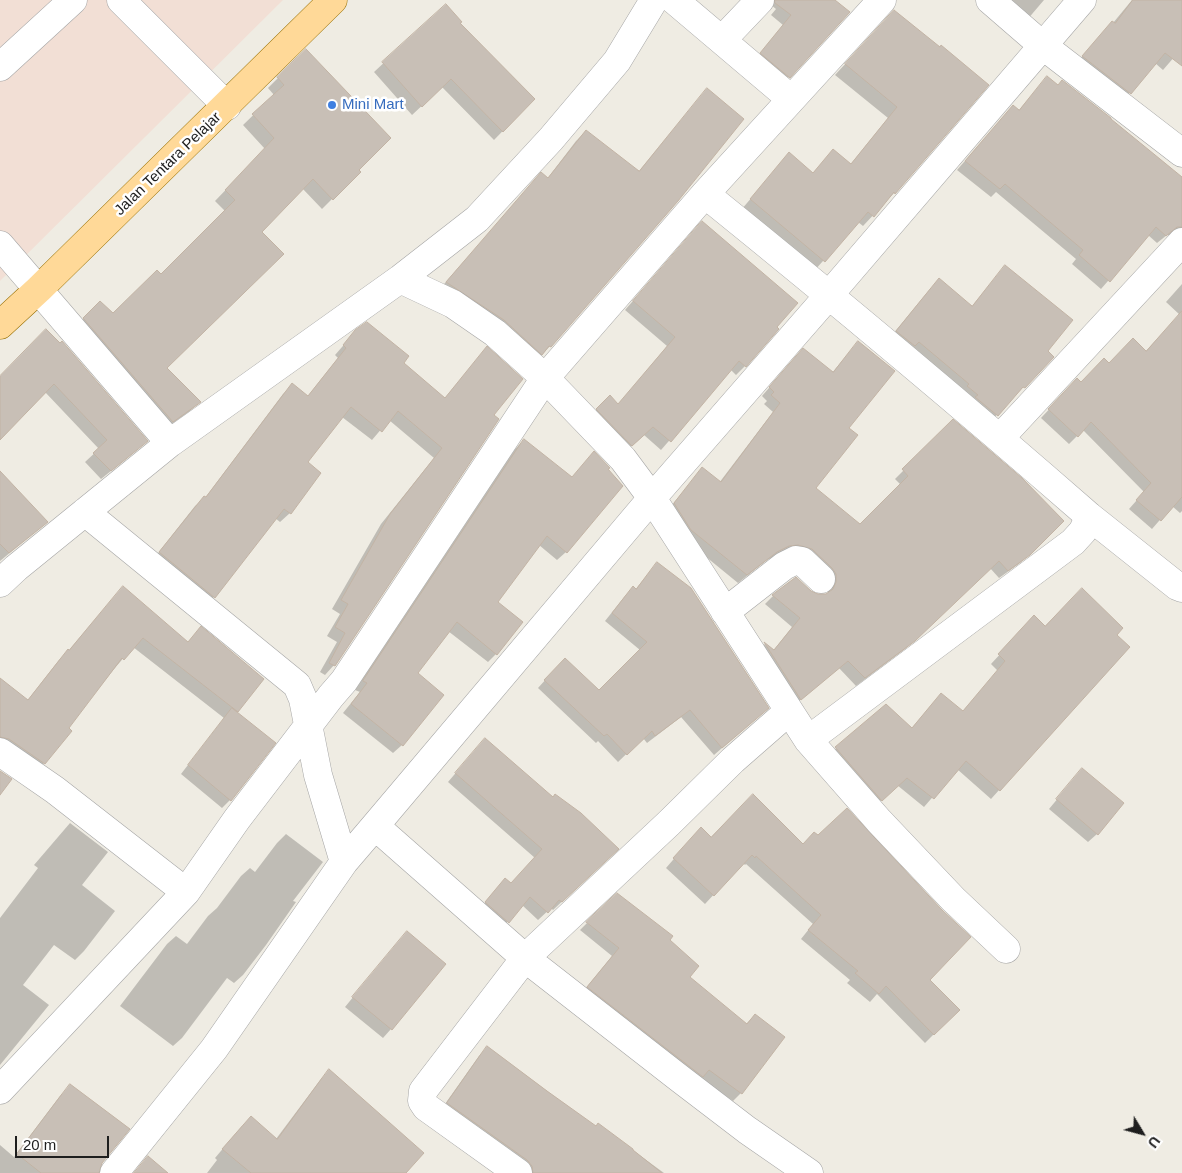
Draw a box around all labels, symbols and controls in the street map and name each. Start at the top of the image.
place label: Mini Mart [342,96,404,114]
marker: Mini Mart [326,99,338,111]
street label: Jalan Tentara Pelajar [111,109,225,219]
north arrow [1117,1108,1167,1158]
scale bar [18,1126,111,1158]
text: U [1145,1133,1163,1151]
text: 20 m [23,1136,56,1153]

